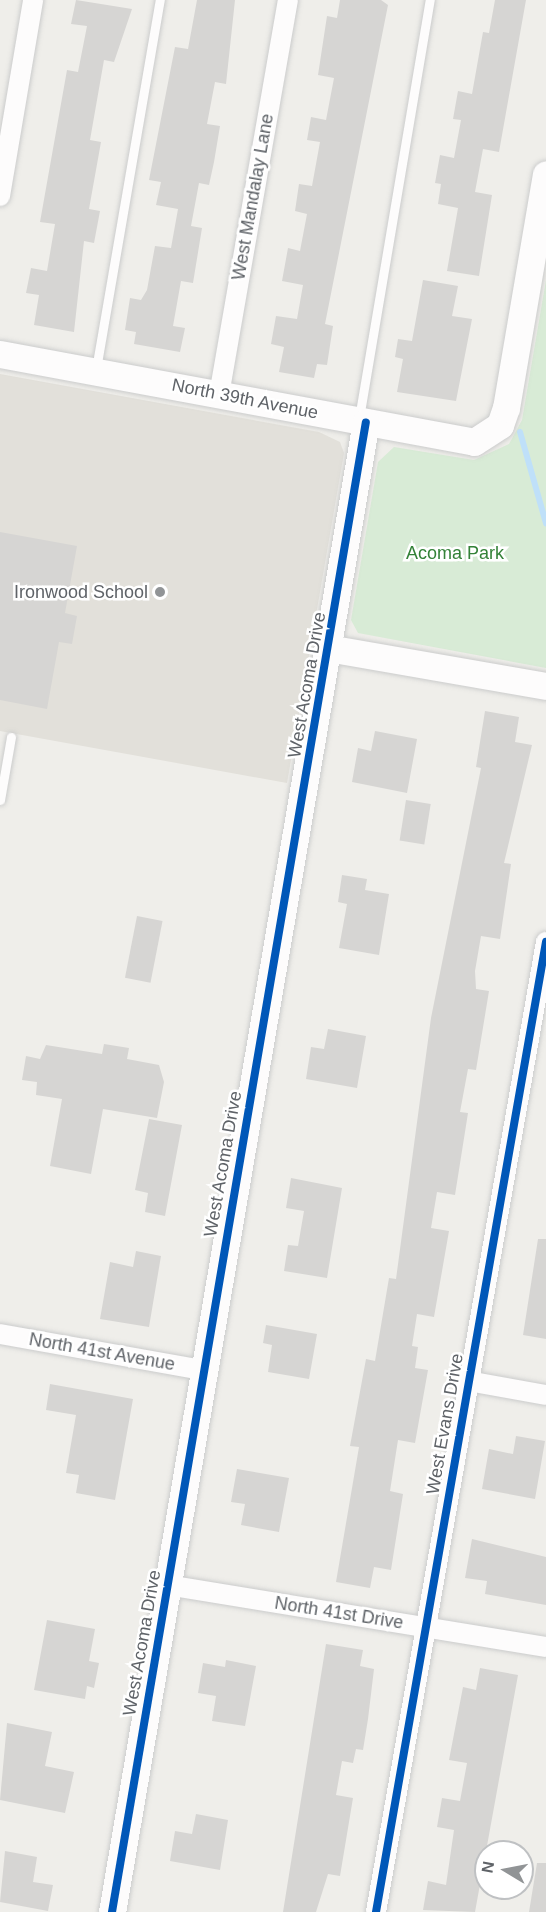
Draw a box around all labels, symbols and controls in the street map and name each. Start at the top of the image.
street label: West Mandalay Lane [228,112,278,282]
street label: North 39th Avenue [169,374,321,424]
park label: Acoma Park [406,542,504,564]
place label: Ironwood School [14,581,148,603]
marker: Ironwood School [153,585,167,599]
street label: West Acoma Drive [283,610,331,760]
street label: West Acoma Drive [199,1089,247,1239]
street label: North 41st Avenue [27,1328,177,1376]
street label: West Evans Drive [422,1352,468,1496]
street label: West Acoma Drive [118,1568,166,1718]
street label: North 41st Drive [273,1592,405,1634]
north arrow [474,1840,534,1900]
text: N [478,1860,497,1874]

